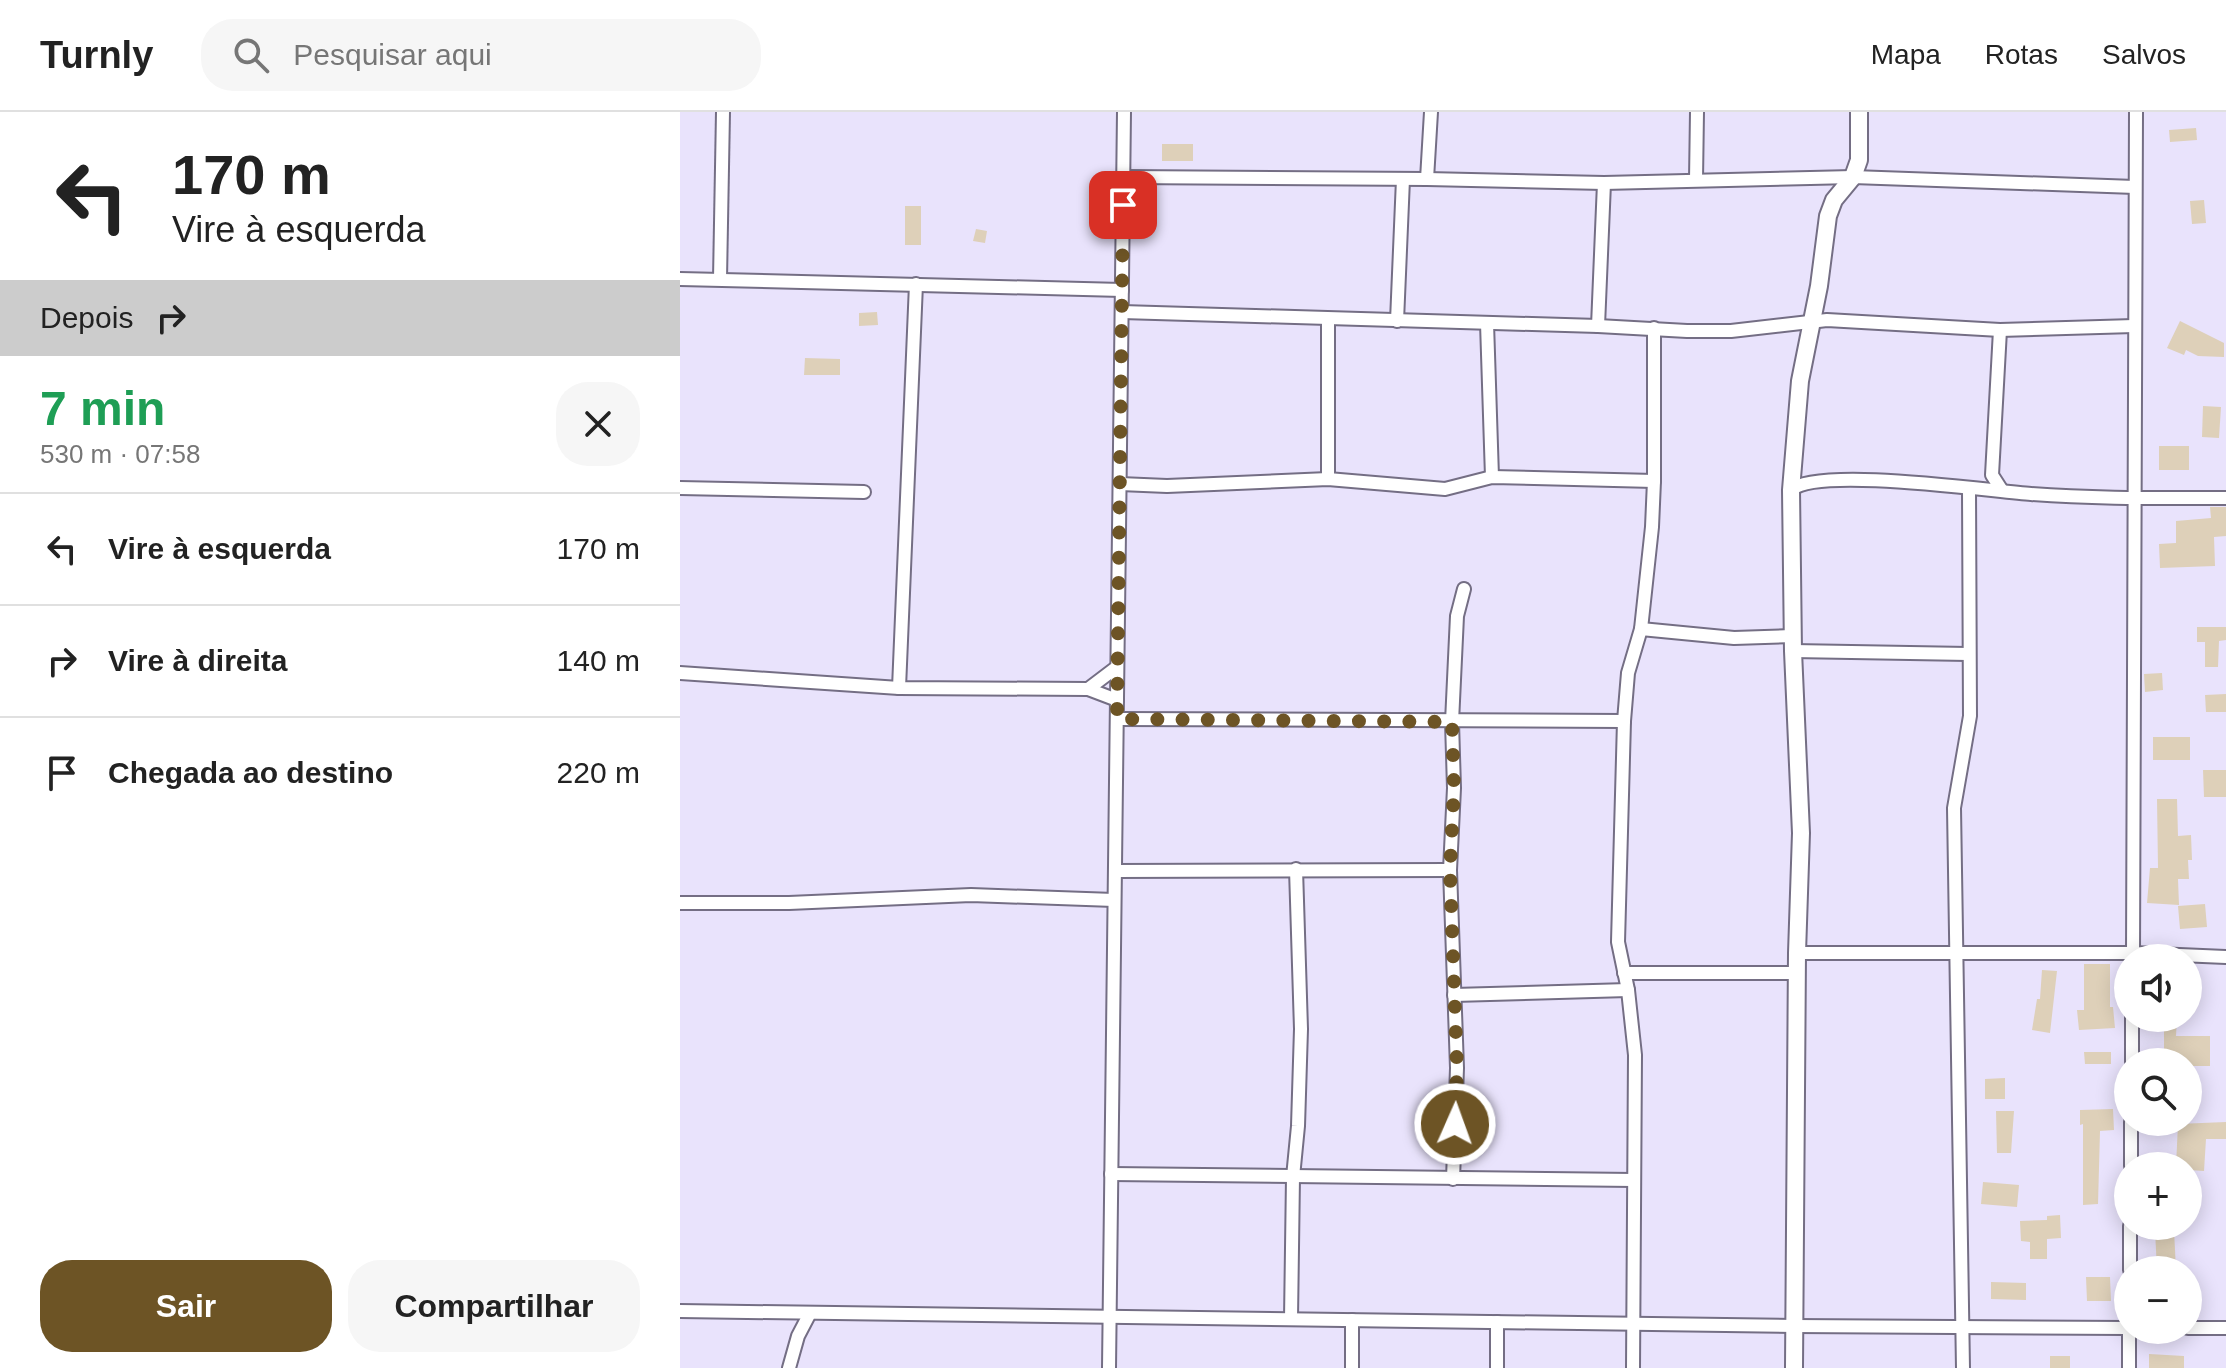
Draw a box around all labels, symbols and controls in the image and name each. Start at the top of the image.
search box [201,19,761,91]
icon: search [229,33,273,77]
text: Turnly [40,34,153,76]
text: Pesquisar aqui [293,38,492,71]
text: Mapa [1871,39,1941,70]
text: Rotas [1985,39,2058,70]
text: Salvos [2102,39,2186,70]
text: 170 m [172,143,331,206]
icon: left [40,144,144,248]
pin [1089,171,1157,239]
icon: arrive [1101,183,1145,227]
text: Vire à esquerda [172,209,426,250]
icon: right [149,296,193,340]
text: Depois [40,301,133,334]
text: 7 min [40,382,165,435]
button: close [556,382,640,466]
text: 530 m · 07:58 [40,439,200,469]
icon: left [40,527,84,571]
text: Vire à esquerda [108,532,331,565]
text: 170 m [557,532,640,565]
icon: right [40,639,84,683]
text: Vire à direita [108,644,288,677]
text: 140 m [557,644,640,677]
icon: arrive [40,751,84,795]
text: Chegada ao destino [108,756,393,789]
text: 220 m [557,756,640,789]
map controls [2114,944,2202,1344]
button: sound [2114,944,2202,1032]
button: search [2114,1048,2202,1136]
position arrow [1413,1082,1497,1166]
button: + [2114,1152,2202,1240]
button: − [2114,1256,2202,1344]
button: Sair [40,1260,332,1352]
button: Compartilhar [348,1260,640,1352]

